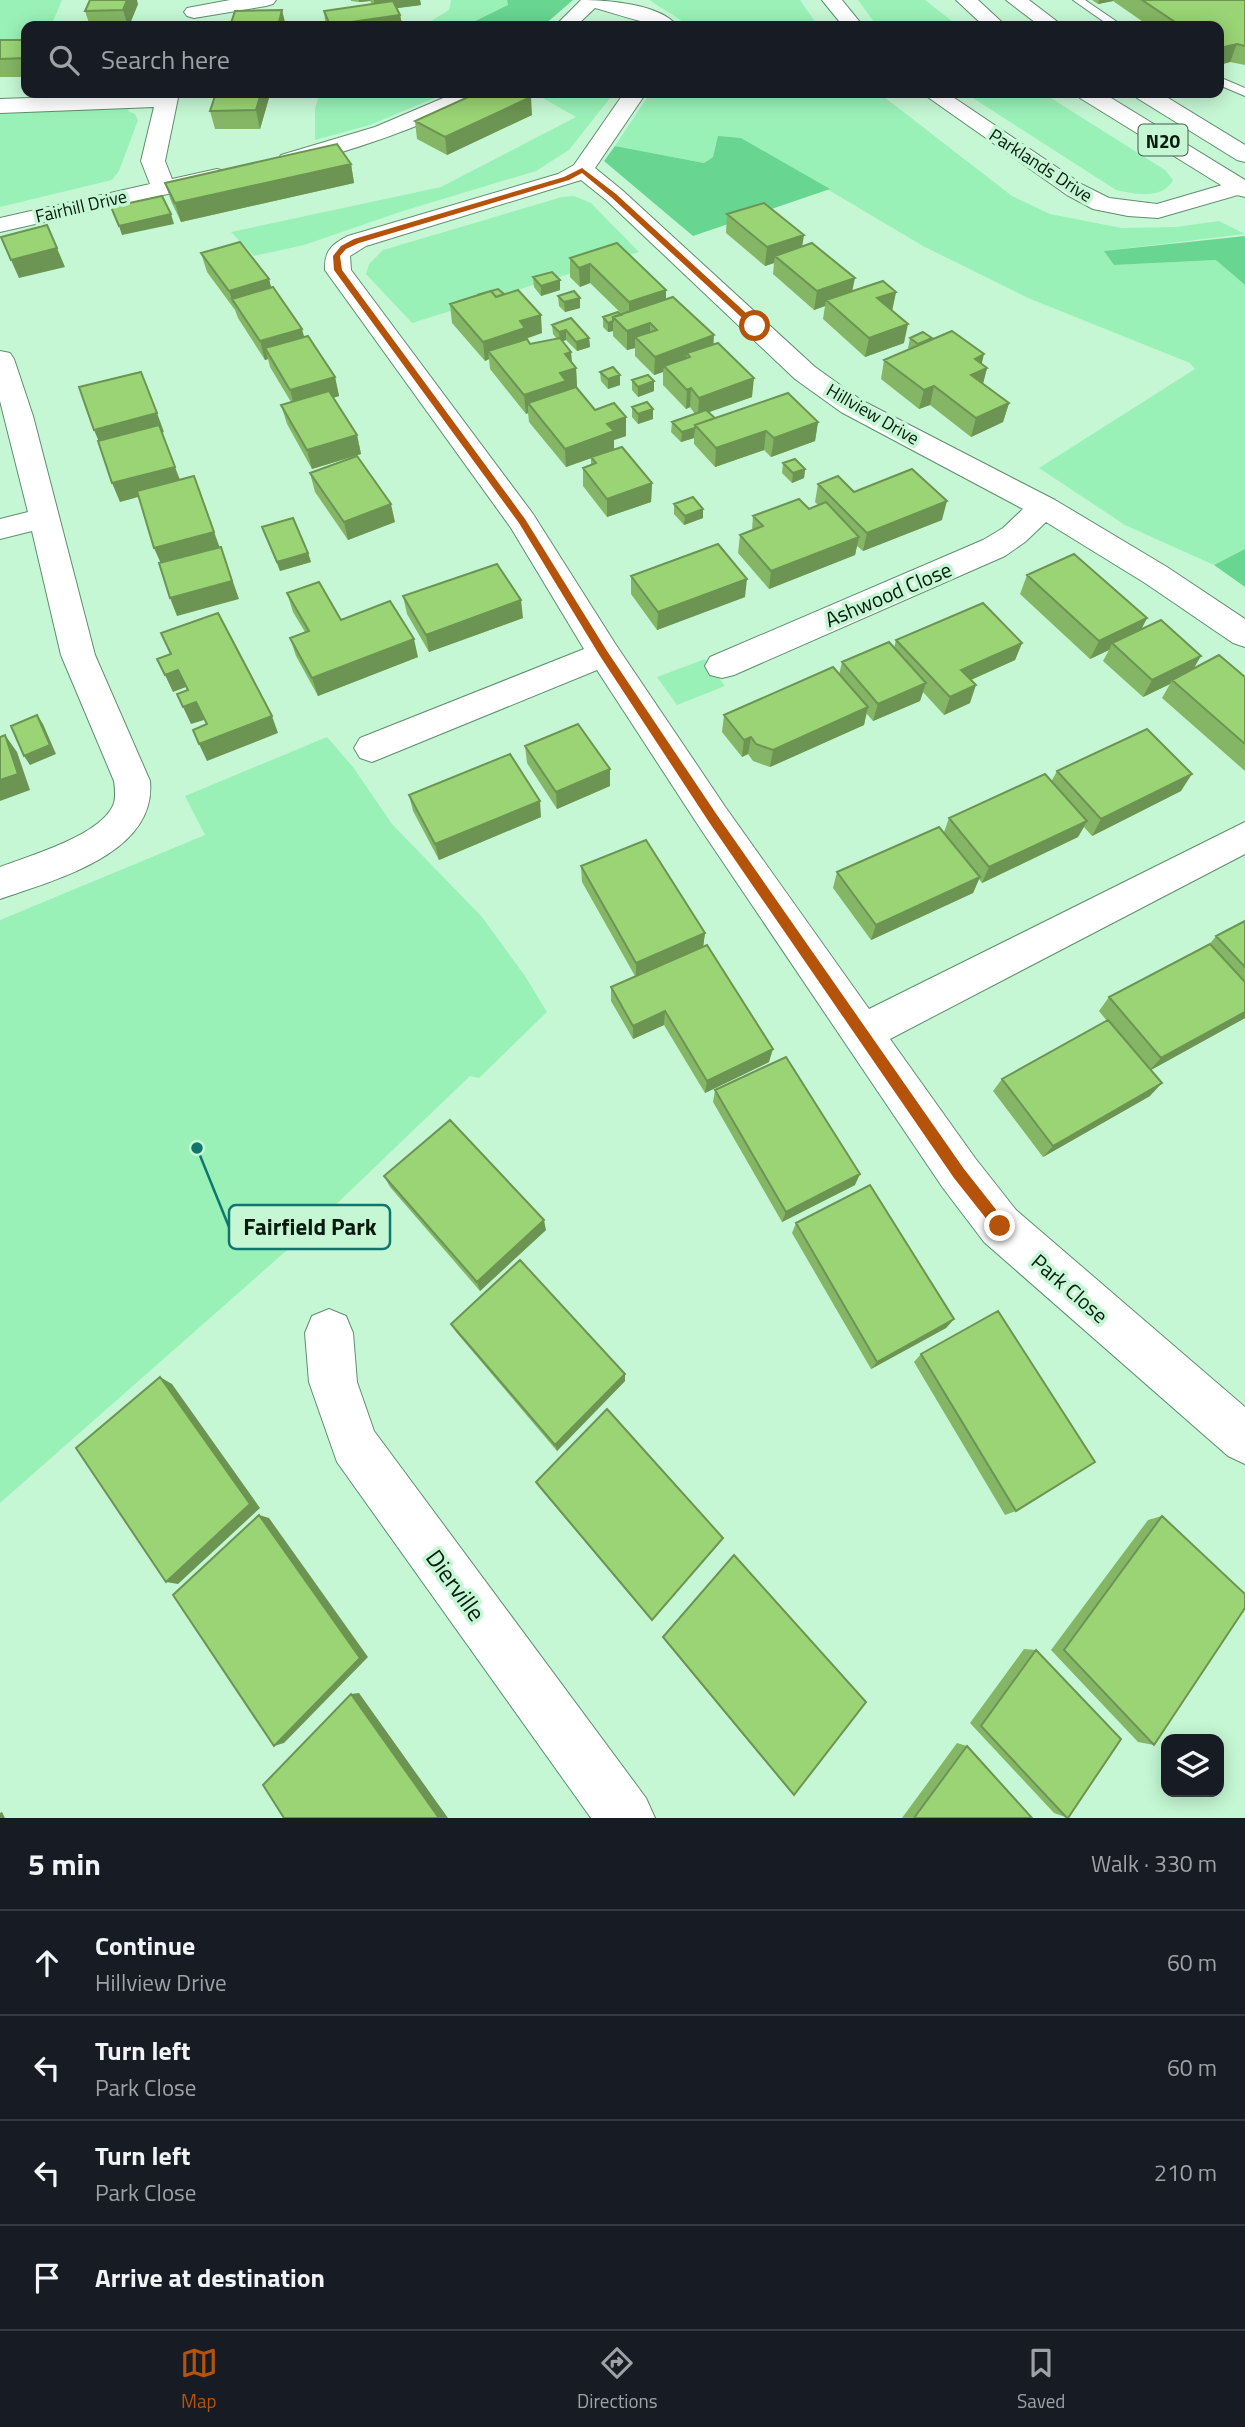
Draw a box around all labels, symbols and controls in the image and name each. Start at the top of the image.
search box [21,21,1224,98]
text: Search here [101,40,230,79]
icon: search [45,41,83,79]
street label: Parklands Drive [984,121,1098,209]
road number: N20 [1138,124,1188,156]
street label: Fairhill Drive [33,182,129,230]
route start [739,310,770,341]
street label: Hillview Drive [822,377,924,451]
street label: Ashwood Close [820,553,956,635]
callout: Fairfield Park [229,1205,390,1249]
text: Fairfield Park [243,1209,377,1244]
route end [984,1210,1015,1241]
street label: Park Close [1025,1246,1115,1330]
street label: Dierville [418,1542,494,1628]
map controls [1161,1734,1224,1797]
button: layers [1161,1734,1224,1797]
text: 5 min [28,1841,101,1887]
text: Walk · 330 m [1091,1846,1217,1881]
text: Continue [95,1926,195,1965]
icon: ahead [28,1944,66,1982]
text: 60 m [1167,1945,1217,1980]
text: Hillview Drive [95,1965,227,2000]
text: Turn left [95,2031,190,2070]
icon: left [28,2049,66,2087]
text: 60 m [1167,2050,1217,2085]
text: Park Close [95,2070,196,2105]
text: Turn left [95,2136,190,2175]
icon: left [28,2154,66,2192]
text: 210 m [1154,2155,1217,2190]
text: Park Close [95,2175,196,2210]
text: Arrive at destination [95,2258,325,2297]
icon: arrive [28,2259,66,2297]
tab: Map [180,2344,218,2415]
tab: Directions [577,2344,658,2415]
tab: Saved [1017,2344,1065,2415]

